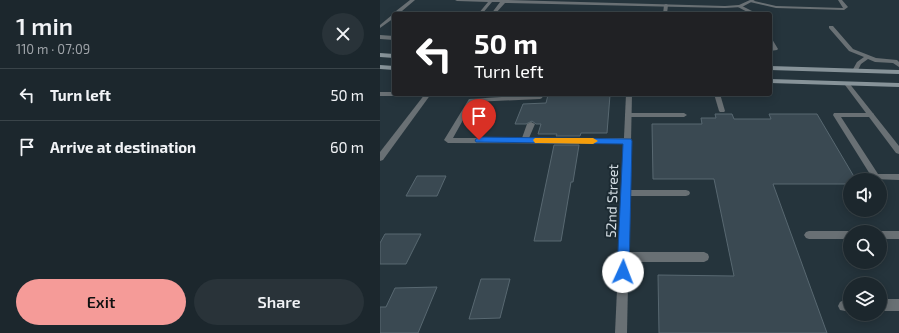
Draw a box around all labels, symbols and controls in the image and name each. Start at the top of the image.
text: 1 min [16,11,73,40]
button: close [322,13,364,55]
text: 50 m [474,26,538,60]
icon: left [408,28,460,80]
text: 110 m · 07:09 [16,41,90,57]
text: Turn left [474,60,544,82]
icon: left [16,84,38,106]
text: Turn left [50,86,111,104]
text: 50 m [330,86,364,104]
pin [462,99,496,140]
icon: arrive [468,105,490,127]
icon: arrive [16,136,38,158]
text: Arrive at destination [50,138,196,156]
text: 60 m [330,138,364,156]
street label: 52nd Street [602,164,621,238]
map controls [843,173,887,321]
button: sound [843,173,887,217]
button: search [843,225,887,269]
position arrow [602,251,644,293]
button: layers [843,277,887,321]
button: Exit [16,279,186,325]
button: Share [194,279,364,325]

